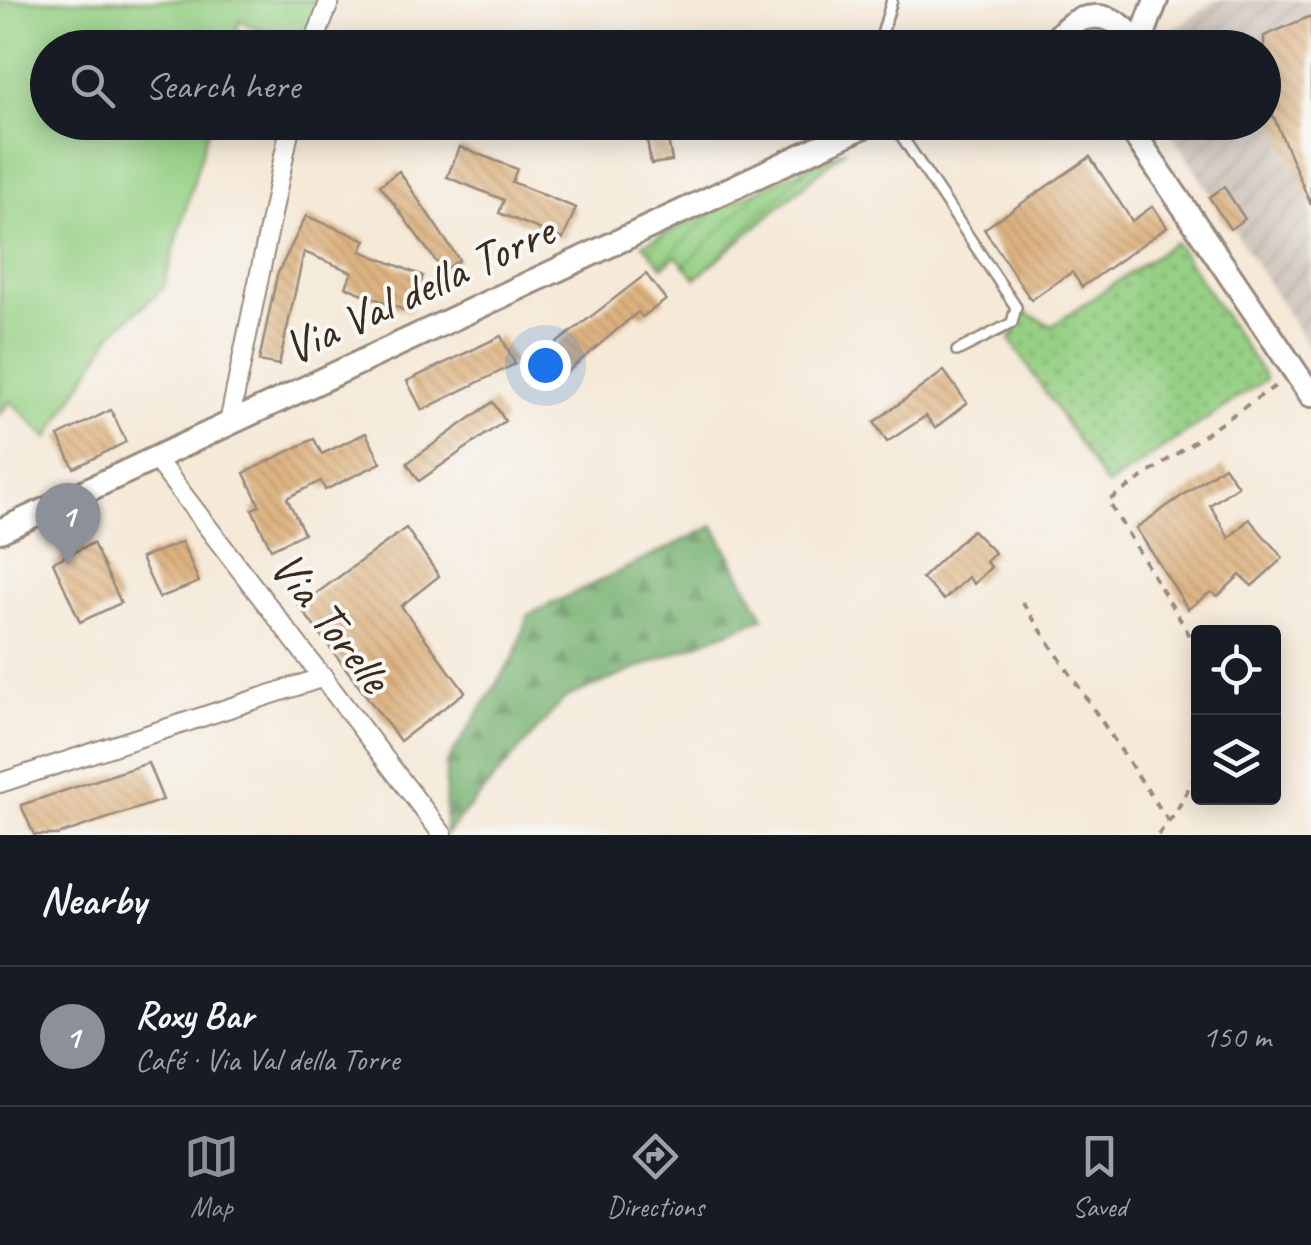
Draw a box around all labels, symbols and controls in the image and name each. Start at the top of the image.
search box [30,30,1281,140]
icon: search [65,58,120,113]
text: Search here [145,62,300,109]
street label: Via Val della Torre [274,199,566,378]
your location [520,340,571,391]
pin: 1 [36,482,100,565]
street label: Via Torelle [257,539,407,707]
map controls [1191,625,1281,805]
button: locate [1191,625,1281,715]
button: layers [1191,715,1281,805]
text: Nearby [40,874,146,927]
text: Roxy Bar [135,992,253,1039]
text: 1 [65,1016,80,1057]
text: 150 m [1202,1016,1271,1057]
text: Café · Via Val della Torre [135,1039,399,1080]
tab: Map [184,1129,239,1224]
tab: Directions [607,1129,704,1224]
tab: Saved [1072,1129,1127,1224]

